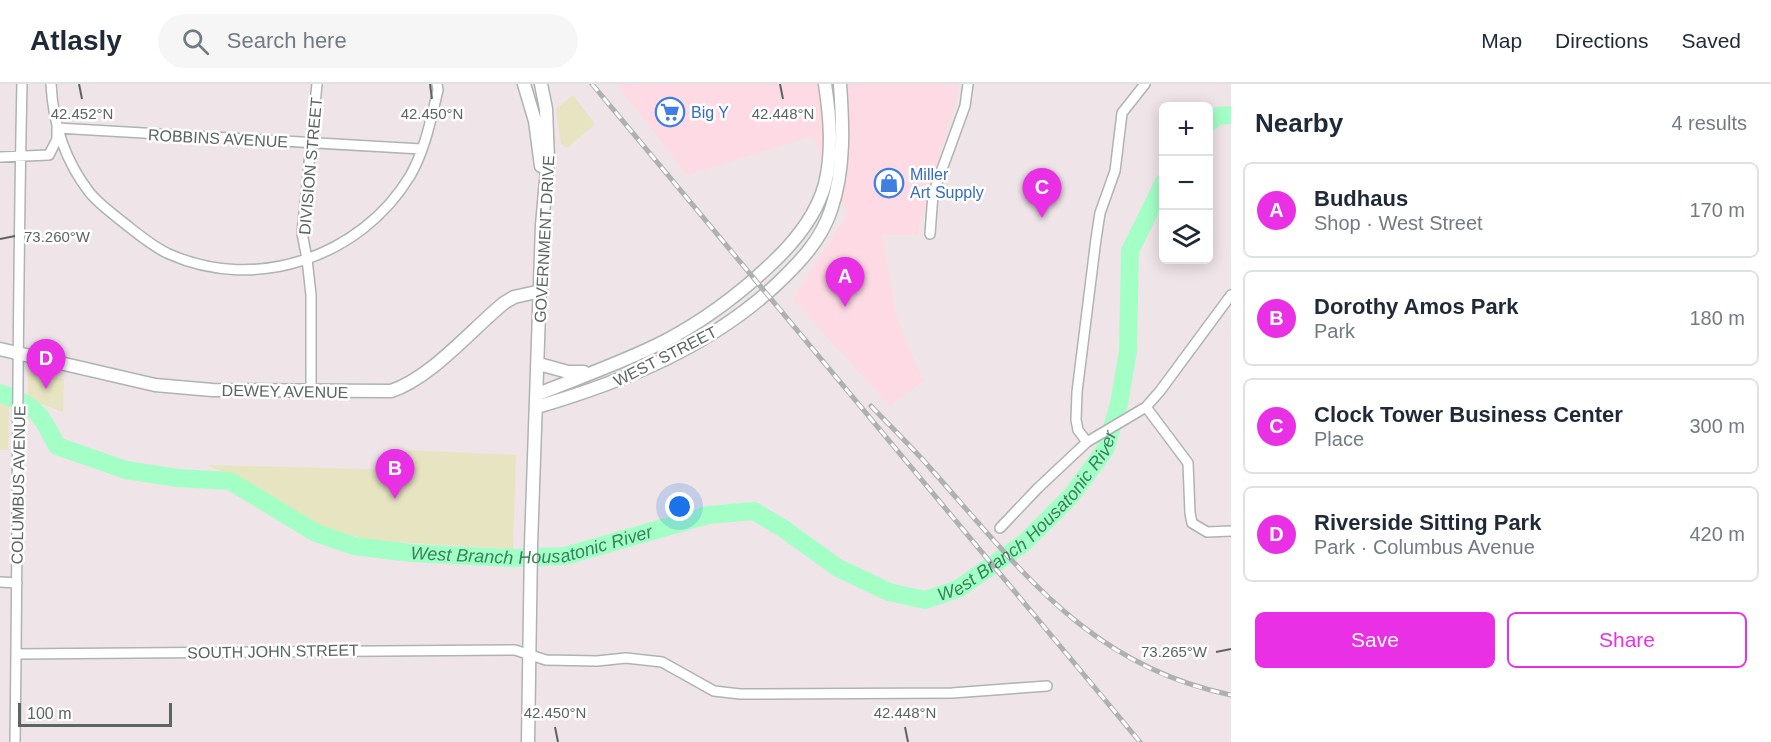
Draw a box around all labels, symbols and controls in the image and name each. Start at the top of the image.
search box [158,14,578,68]
text: Atlasly [30,25,122,56]
icon: search [179,25,212,58]
text: Search here [227,28,347,53]
text: Map [1481,29,1522,52]
text: Directions [1555,29,1648,52]
text: Saved [1681,29,1741,52]
street label: DIVISION STREET [296,96,325,235]
supermarket icon: Big Y [654,96,686,128]
map controls [1159,102,1213,264]
button: + [1159,102,1213,156]
place label: Big Y [691,104,729,121]
text: 42.452°N [51,105,113,122]
text: 42.450°N [401,105,463,122]
text: 42.448°N [752,105,814,122]
text: Nearby [1255,108,1343,138]
text: 4 results [1671,112,1747,134]
street label: ROBBINS AVENUE [148,126,288,151]
street label: GOVERNMENT DRIVE [532,155,557,323]
button: − [1159,156,1213,210]
place label: Miller Art Supply [910,166,984,201]
shop icon: Miller Art Supply [873,167,905,199]
pin: C [1022,168,1062,218]
text: Budhaus [1314,186,1408,211]
text: A [1269,199,1284,221]
text: 170 m [1689,199,1745,221]
button: layers [1159,210,1213,264]
text: Shop · West Street [1314,212,1483,234]
text: 73.260°W [24,228,91,245]
pin: A [826,258,864,307]
text: Dorothy Amos Park [1314,294,1519,319]
text: B [1269,307,1284,329]
text: 180 m [1689,307,1745,329]
text: Park [1314,320,1355,342]
street label: WEST STREET [611,323,720,390]
pin: D [26,340,66,389]
street label: DEWEY AVENUE [222,382,348,401]
text: Clock Tower Business Center [1314,402,1623,427]
street label: COLUMBUS AVENUE [9,405,28,565]
text: C [1269,415,1284,437]
text: 300 m [1689,415,1745,437]
water label: West Branch Housatonic River [935,427,1121,605]
text: Place [1314,428,1364,450]
pin: B [376,450,414,499]
your location [665,492,694,521]
text: Riverside Sitting Park [1314,510,1541,535]
water label: West Branch Housatonic River [410,521,656,568]
text: D [1269,523,1284,545]
text: 420 m [1689,523,1745,545]
text: Park · Columbus Avenue [1314,536,1535,558]
button: Save [1255,612,1495,668]
button: Share [1507,612,1747,668]
street label: SOUTH JOHN STREET [187,642,359,661]
text: 73.265°W [1141,643,1208,660]
scale bar [18,700,172,728]
text: 42.450°N [524,704,586,721]
text: 42.448°N [874,704,936,721]
text: 100 m [27,705,71,722]

